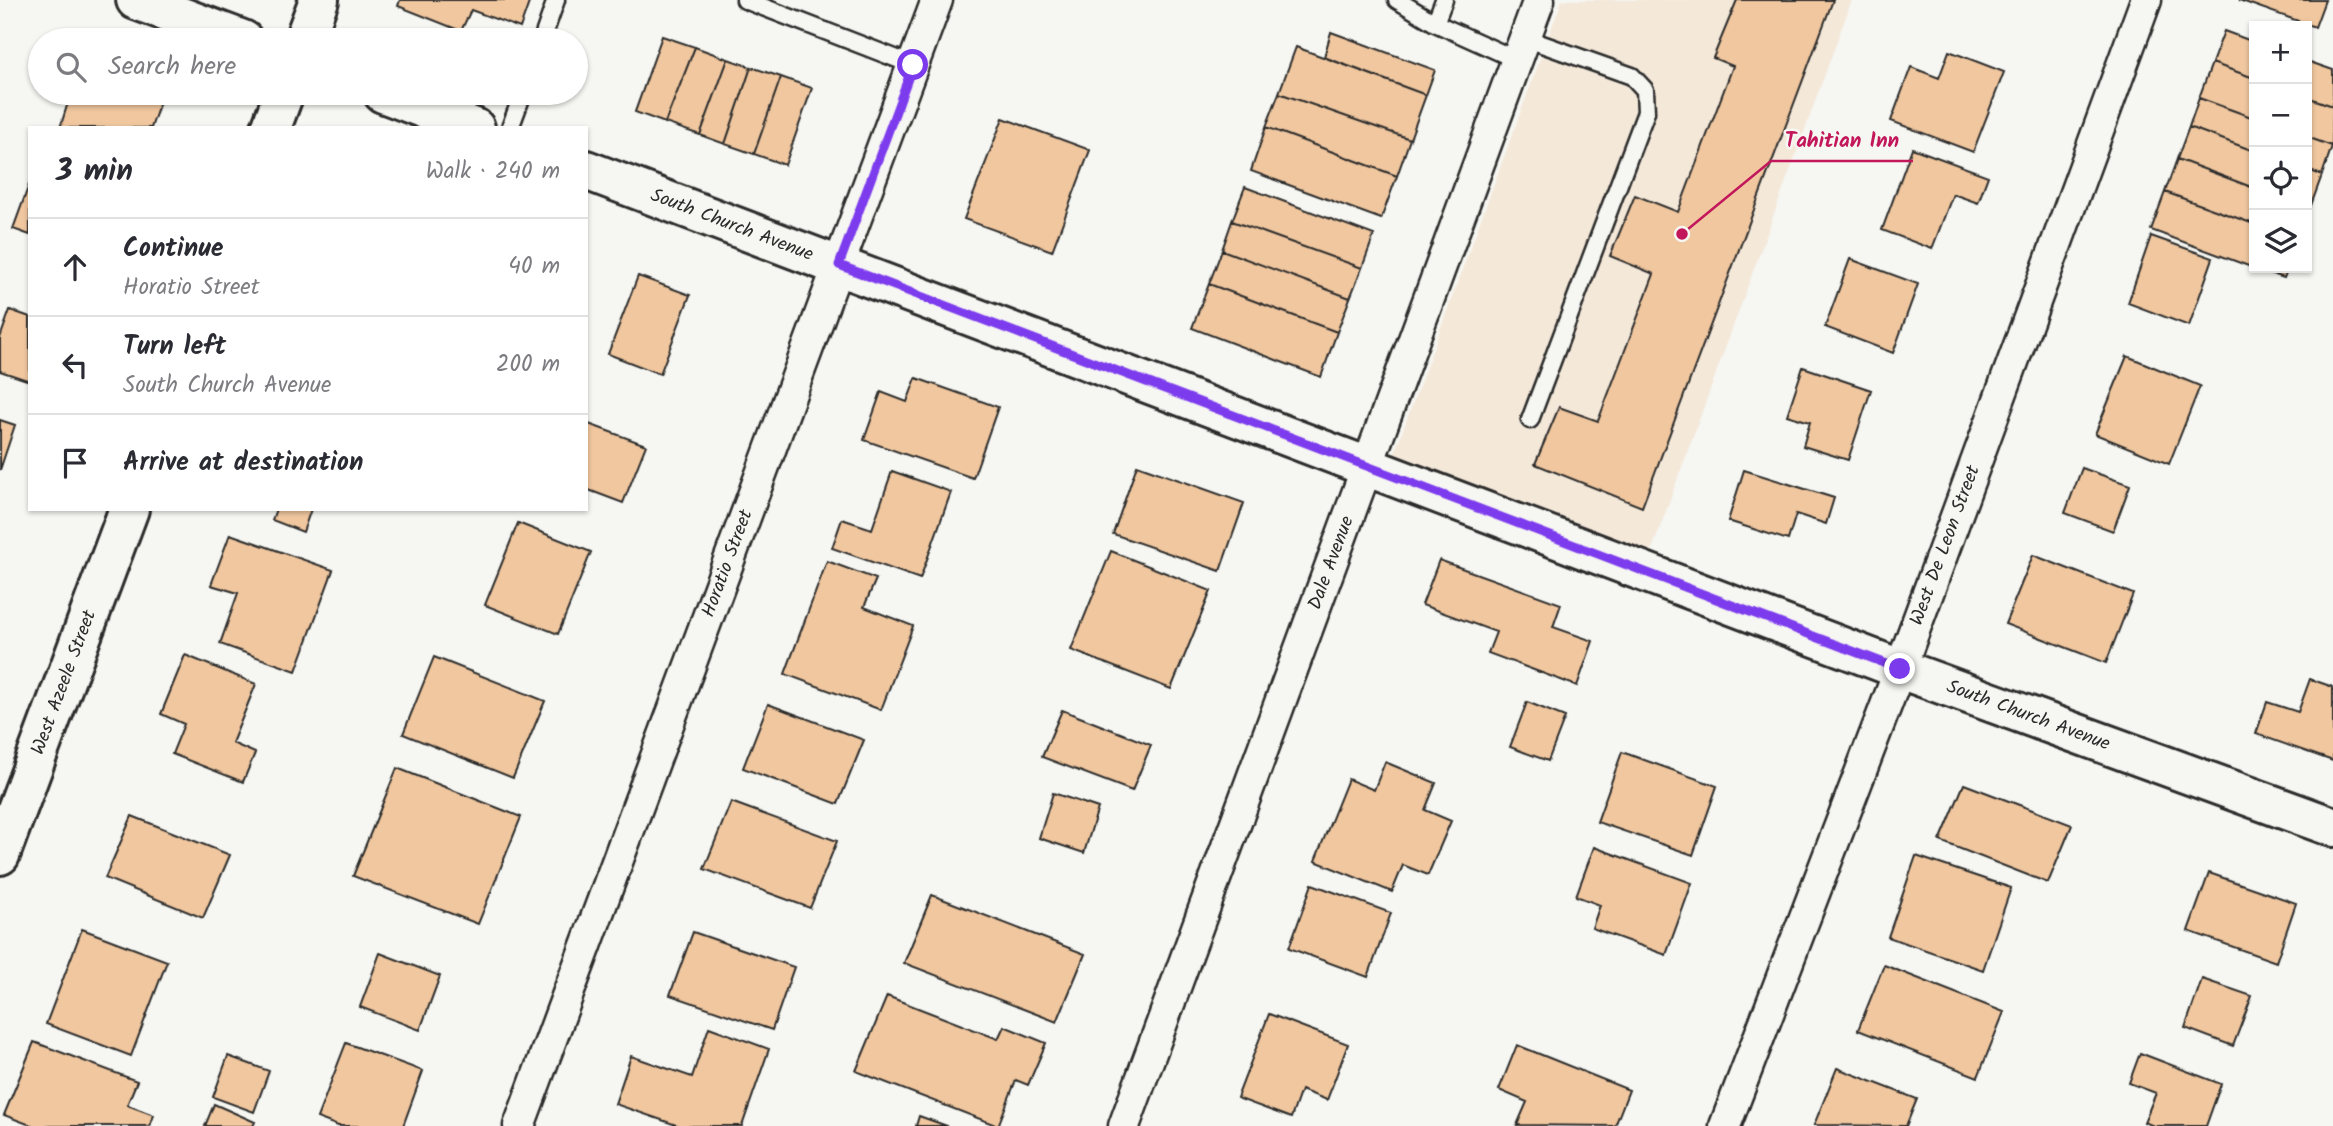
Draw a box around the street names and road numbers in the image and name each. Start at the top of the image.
street label: South Church Avenue [646,181,818,270]
street label: West De Leon Street [1902,461,1989,630]
street label: Horatio Street [694,505,762,622]
street label: Dale Avenue [1300,511,1363,614]
street label: West Azeele Street [24,605,105,759]
street label: South Church Avenue [1942,672,2115,760]

